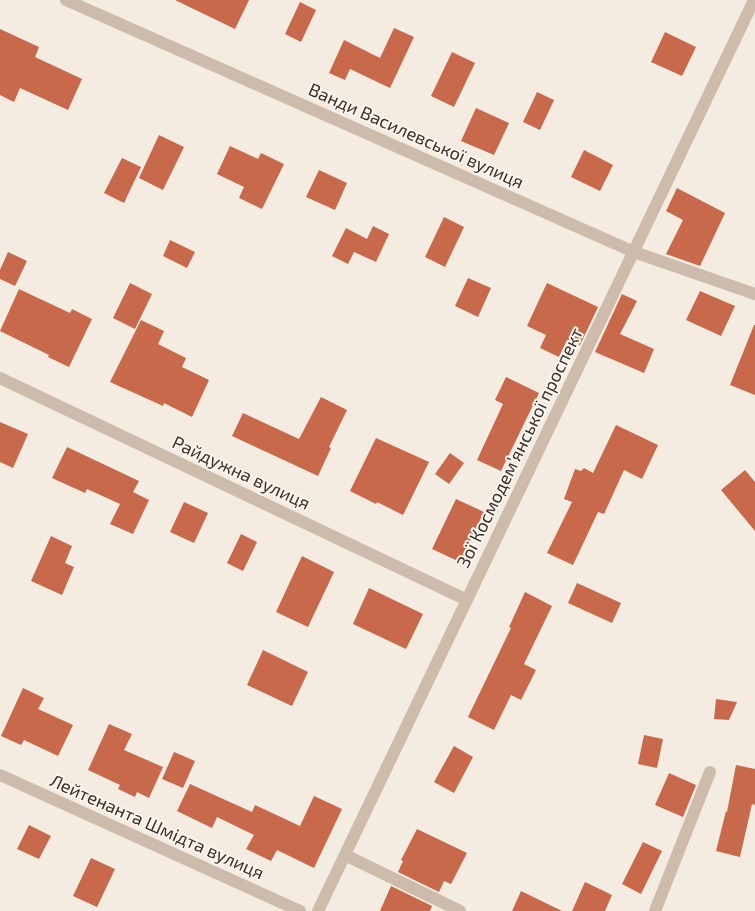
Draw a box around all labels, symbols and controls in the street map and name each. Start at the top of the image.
street label: Ванди Василевської вулиця [305,79,527,193]
street label: Зої Космодем’янської проспект [452,325,588,571]
street label: Райдужна вулиця [169,432,313,514]
street label: Лейтенанта Шмідта вулиця [47,770,267,884]

